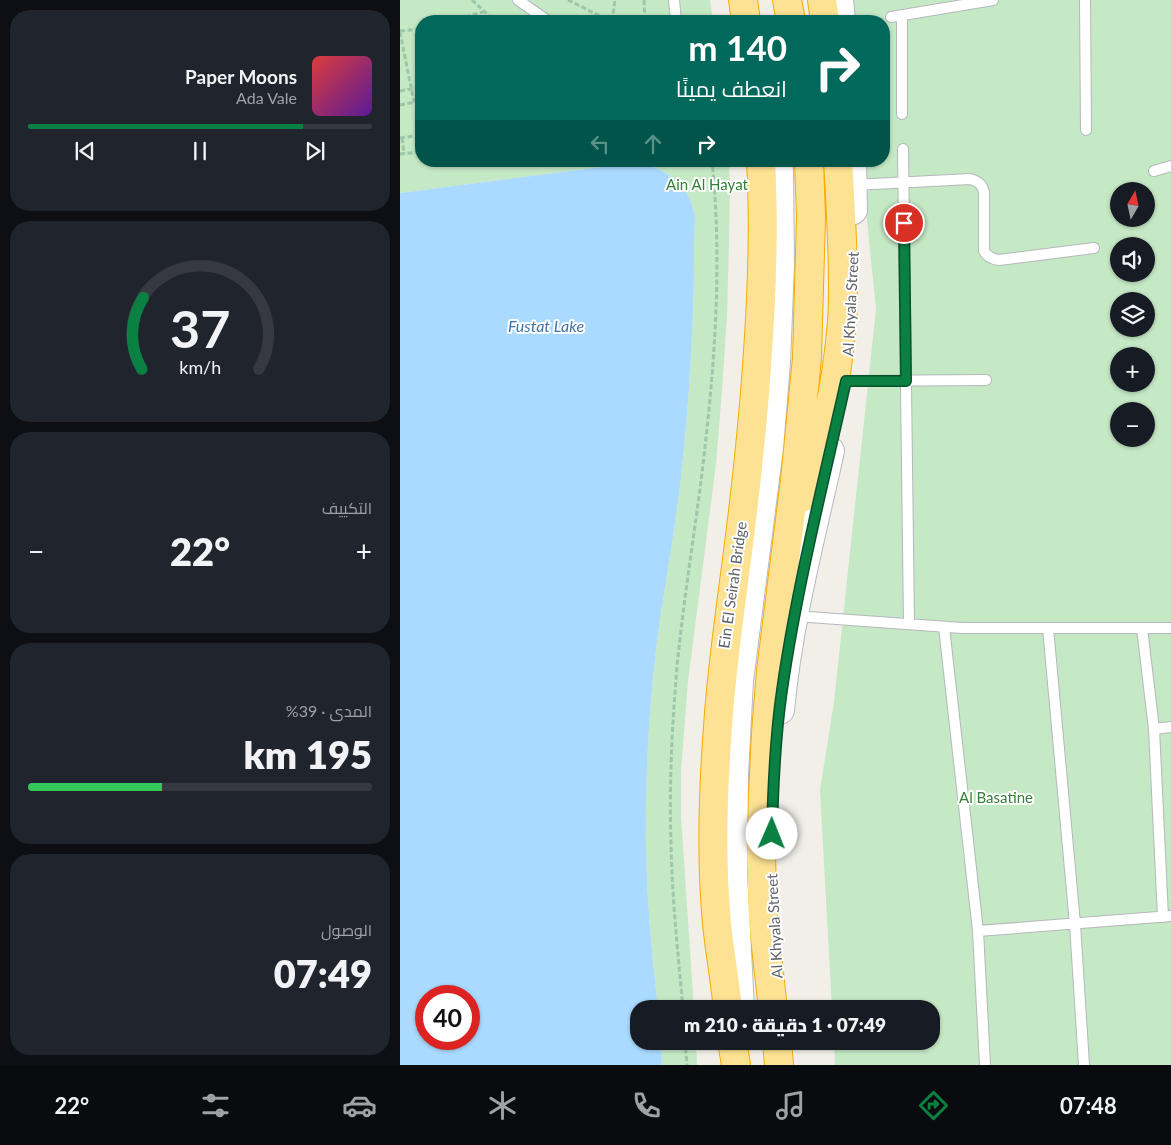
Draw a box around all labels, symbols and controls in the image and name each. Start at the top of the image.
text: 140 m [688,26,787,68]
icon: right [805,35,870,100]
text: Paper Moons [185,65,297,88]
text: انعطف يمينًا [676,75,787,102]
text: Ada Vale [236,88,297,107]
icon: left [586,130,614,158]
icon: ahead [639,130,667,158]
icon: right [692,130,720,158]
icon: previous [71,137,99,165]
icon: pause [186,137,214,165]
icon: next [301,137,329,165]
park label: Ain Al Hayat [666,175,748,193]
north arrow [1110,182,1155,228]
map controls [1110,182,1155,447]
pin [883,202,925,244]
icon: arrive [890,209,918,237]
button: sound [1110,237,1155,282]
street label: Al Khyala Street [838,250,862,357]
button: layers [1110,292,1155,337]
text: 37 [170,297,230,359]
water label: Fustat Lake [508,316,584,335]
button: + [1110,347,1155,392]
text: km/h [179,356,221,378]
button: − [1110,402,1155,447]
text: التكييف [322,498,372,517]
street label: Ein El Seirah Bridge [714,520,750,649]
text: 22° [170,528,230,574]
text: − [28,534,44,568]
text: + [356,534,372,568]
text: المدى · 39% [286,701,372,720]
text: 195 km [244,731,372,777]
park label: Al Basatine [959,788,1033,806]
position arrow [745,807,797,859]
street label: Al Khyala Street [762,873,786,979]
text: الوصول [321,920,372,939]
text: 07:49 [274,950,372,996]
speed limit sign: 40 [415,985,480,1050]
text: 07:49 · 1 دقيقة · 210 m [684,1013,886,1036]
icon: filters [198,1088,233,1123]
icon: car [342,1088,377,1123]
icon: climate [485,1088,520,1123]
icon: phone [629,1088,664,1123]
icon: music [773,1088,808,1123]
icon: directions [916,1088,951,1123]
text: 22° [54,1092,89,1119]
text: 07:48 [1060,1092,1117,1119]

